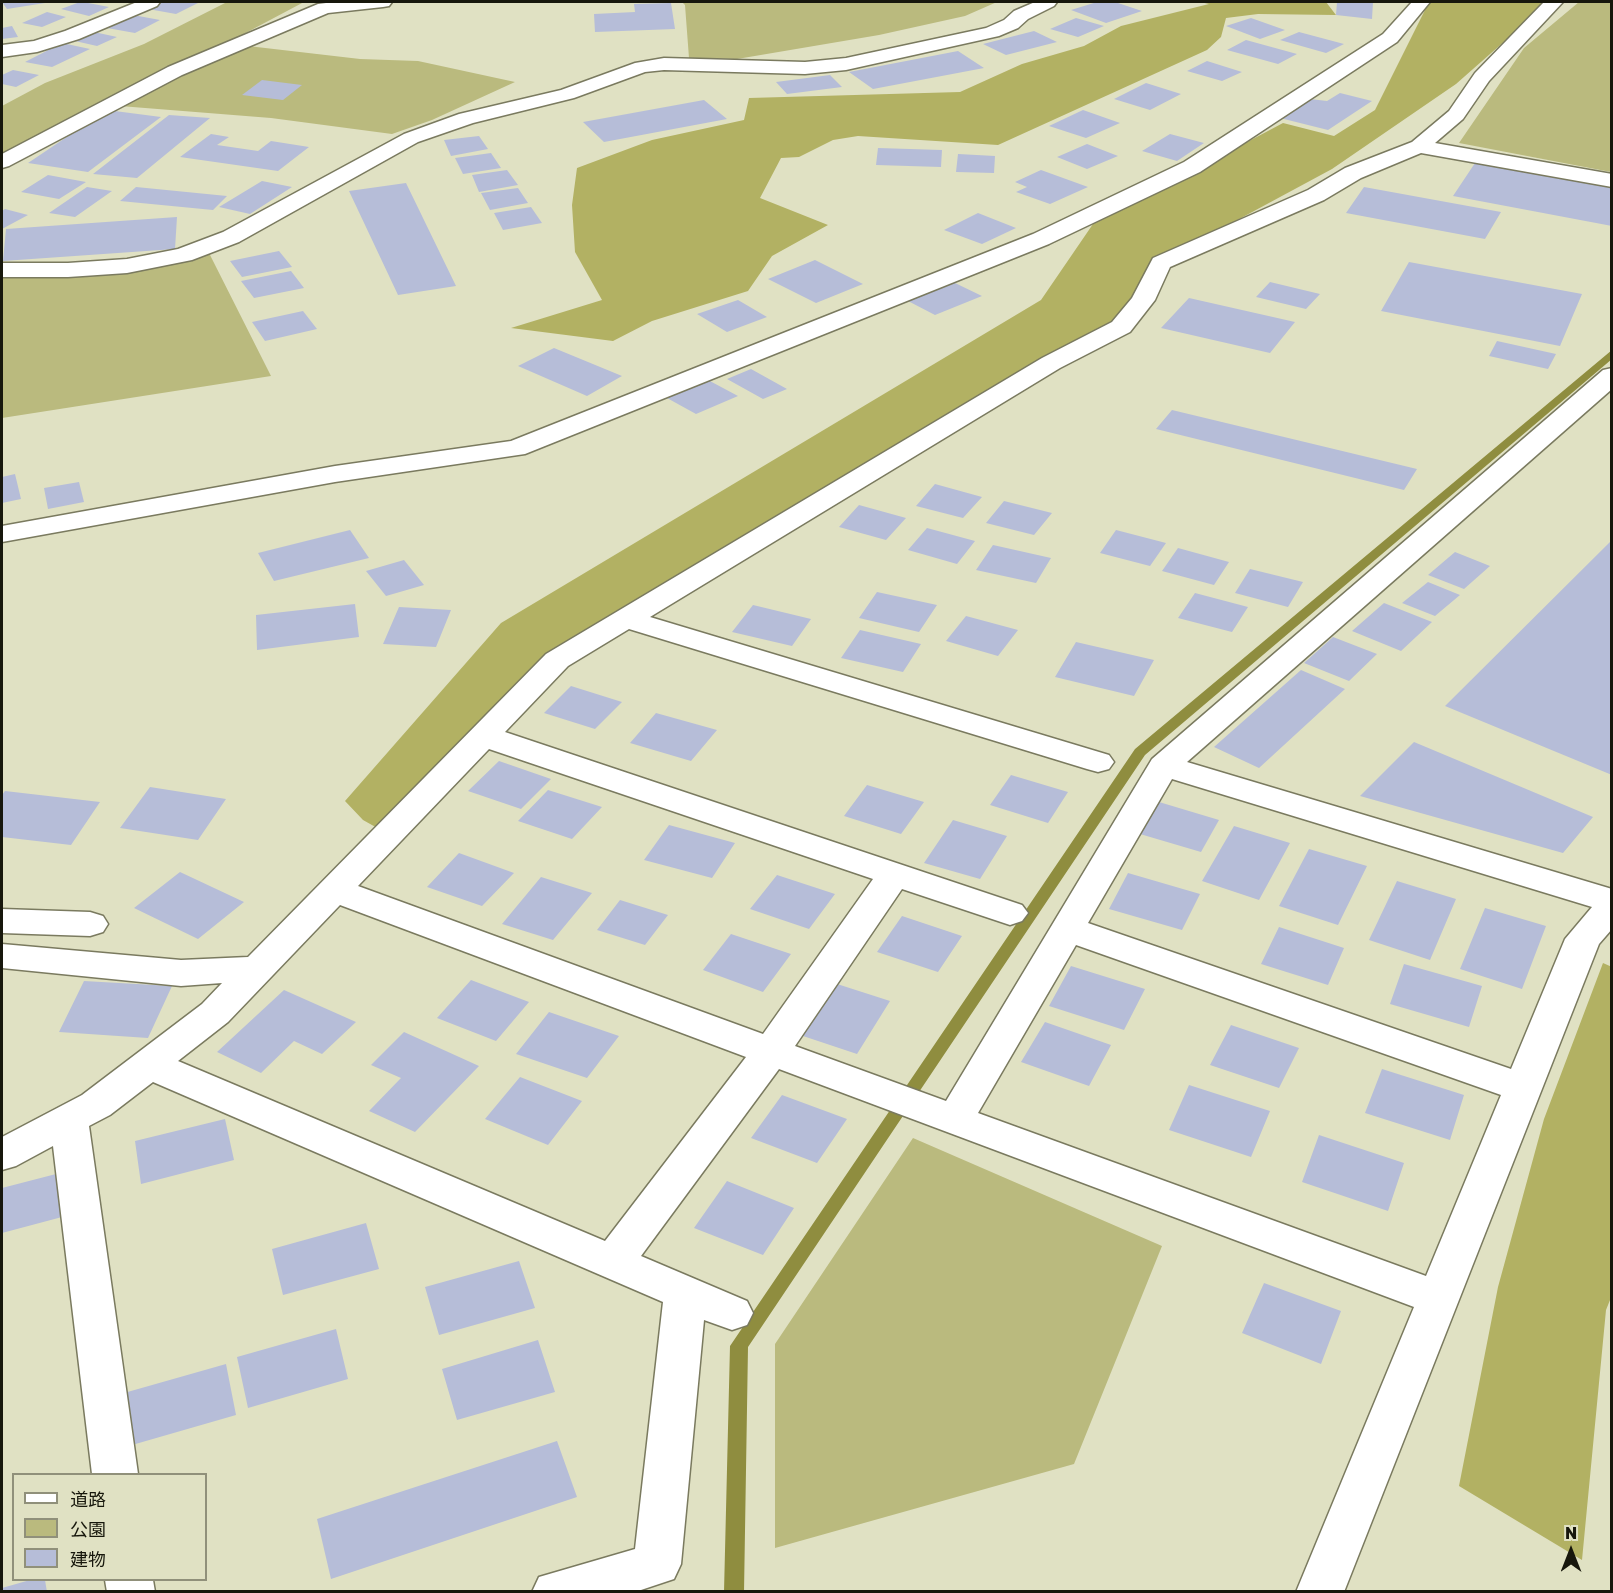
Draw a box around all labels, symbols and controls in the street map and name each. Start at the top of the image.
legend [12,1473,207,1581]
text: 道路 [70,1488,106,1510]
text: 公園 [70,1518,106,1540]
north arrow [1541,1521,1601,1581]
text: N [1565,1523,1577,1543]
text: 建物 [70,1548,106,1570]

